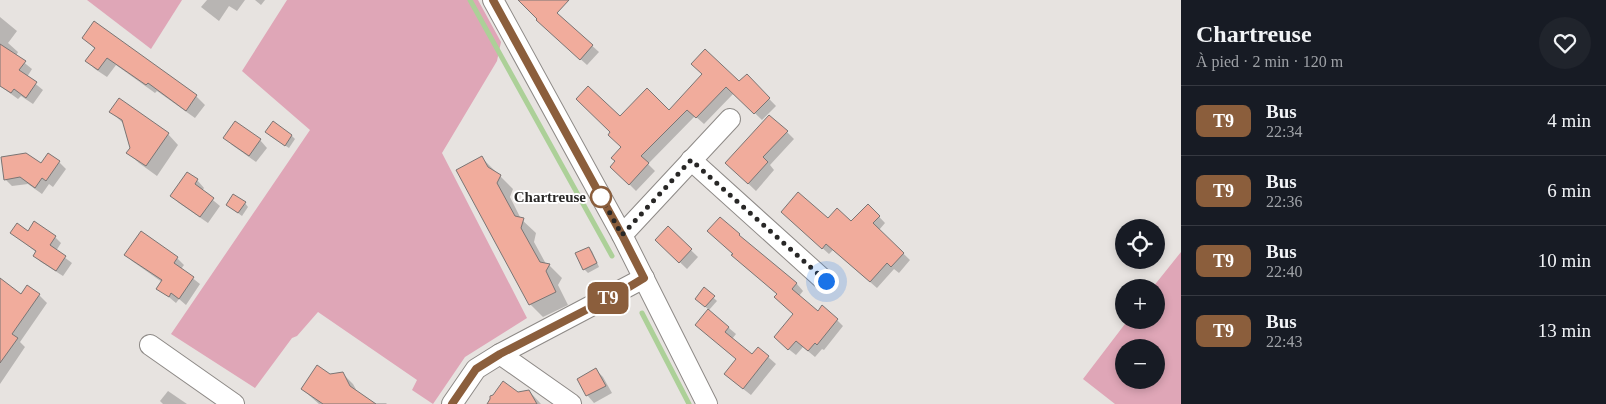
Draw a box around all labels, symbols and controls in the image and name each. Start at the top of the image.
button: heart [1539,17,1591,69]
text: Chartreuse [1196,21,1312,47]
text: À pied · 2 min · 120 m [1196,53,1343,70]
text: Bus [1266,101,1297,122]
text: 4 min [1547,110,1591,131]
text: T9 [1213,111,1234,131]
text: 22:34 [1266,123,1302,140]
text: Bus [1266,171,1297,192]
text: 6 min [1547,180,1591,201]
text: T9 [1213,181,1234,201]
marker: Chartreuse [590,186,612,208]
place label: Chartreuse [514,189,586,205]
text: 22:36 [1266,193,1302,210]
map controls [1115,219,1165,389]
button: locate [1115,219,1165,269]
text: Bus [1266,241,1297,262]
text: 10 min [1538,250,1591,271]
text: T9 [1213,251,1234,271]
text: 22:40 [1266,263,1302,280]
your location [814,269,839,294]
button: + [1115,279,1165,329]
line badge: T9 [586,282,630,314]
text: T9 [597,288,619,308]
text: Bus [1266,311,1297,332]
text: 13 min [1538,320,1591,341]
text: T9 [1213,321,1234,341]
text: 22:43 [1266,333,1302,350]
button: − [1115,339,1165,389]

